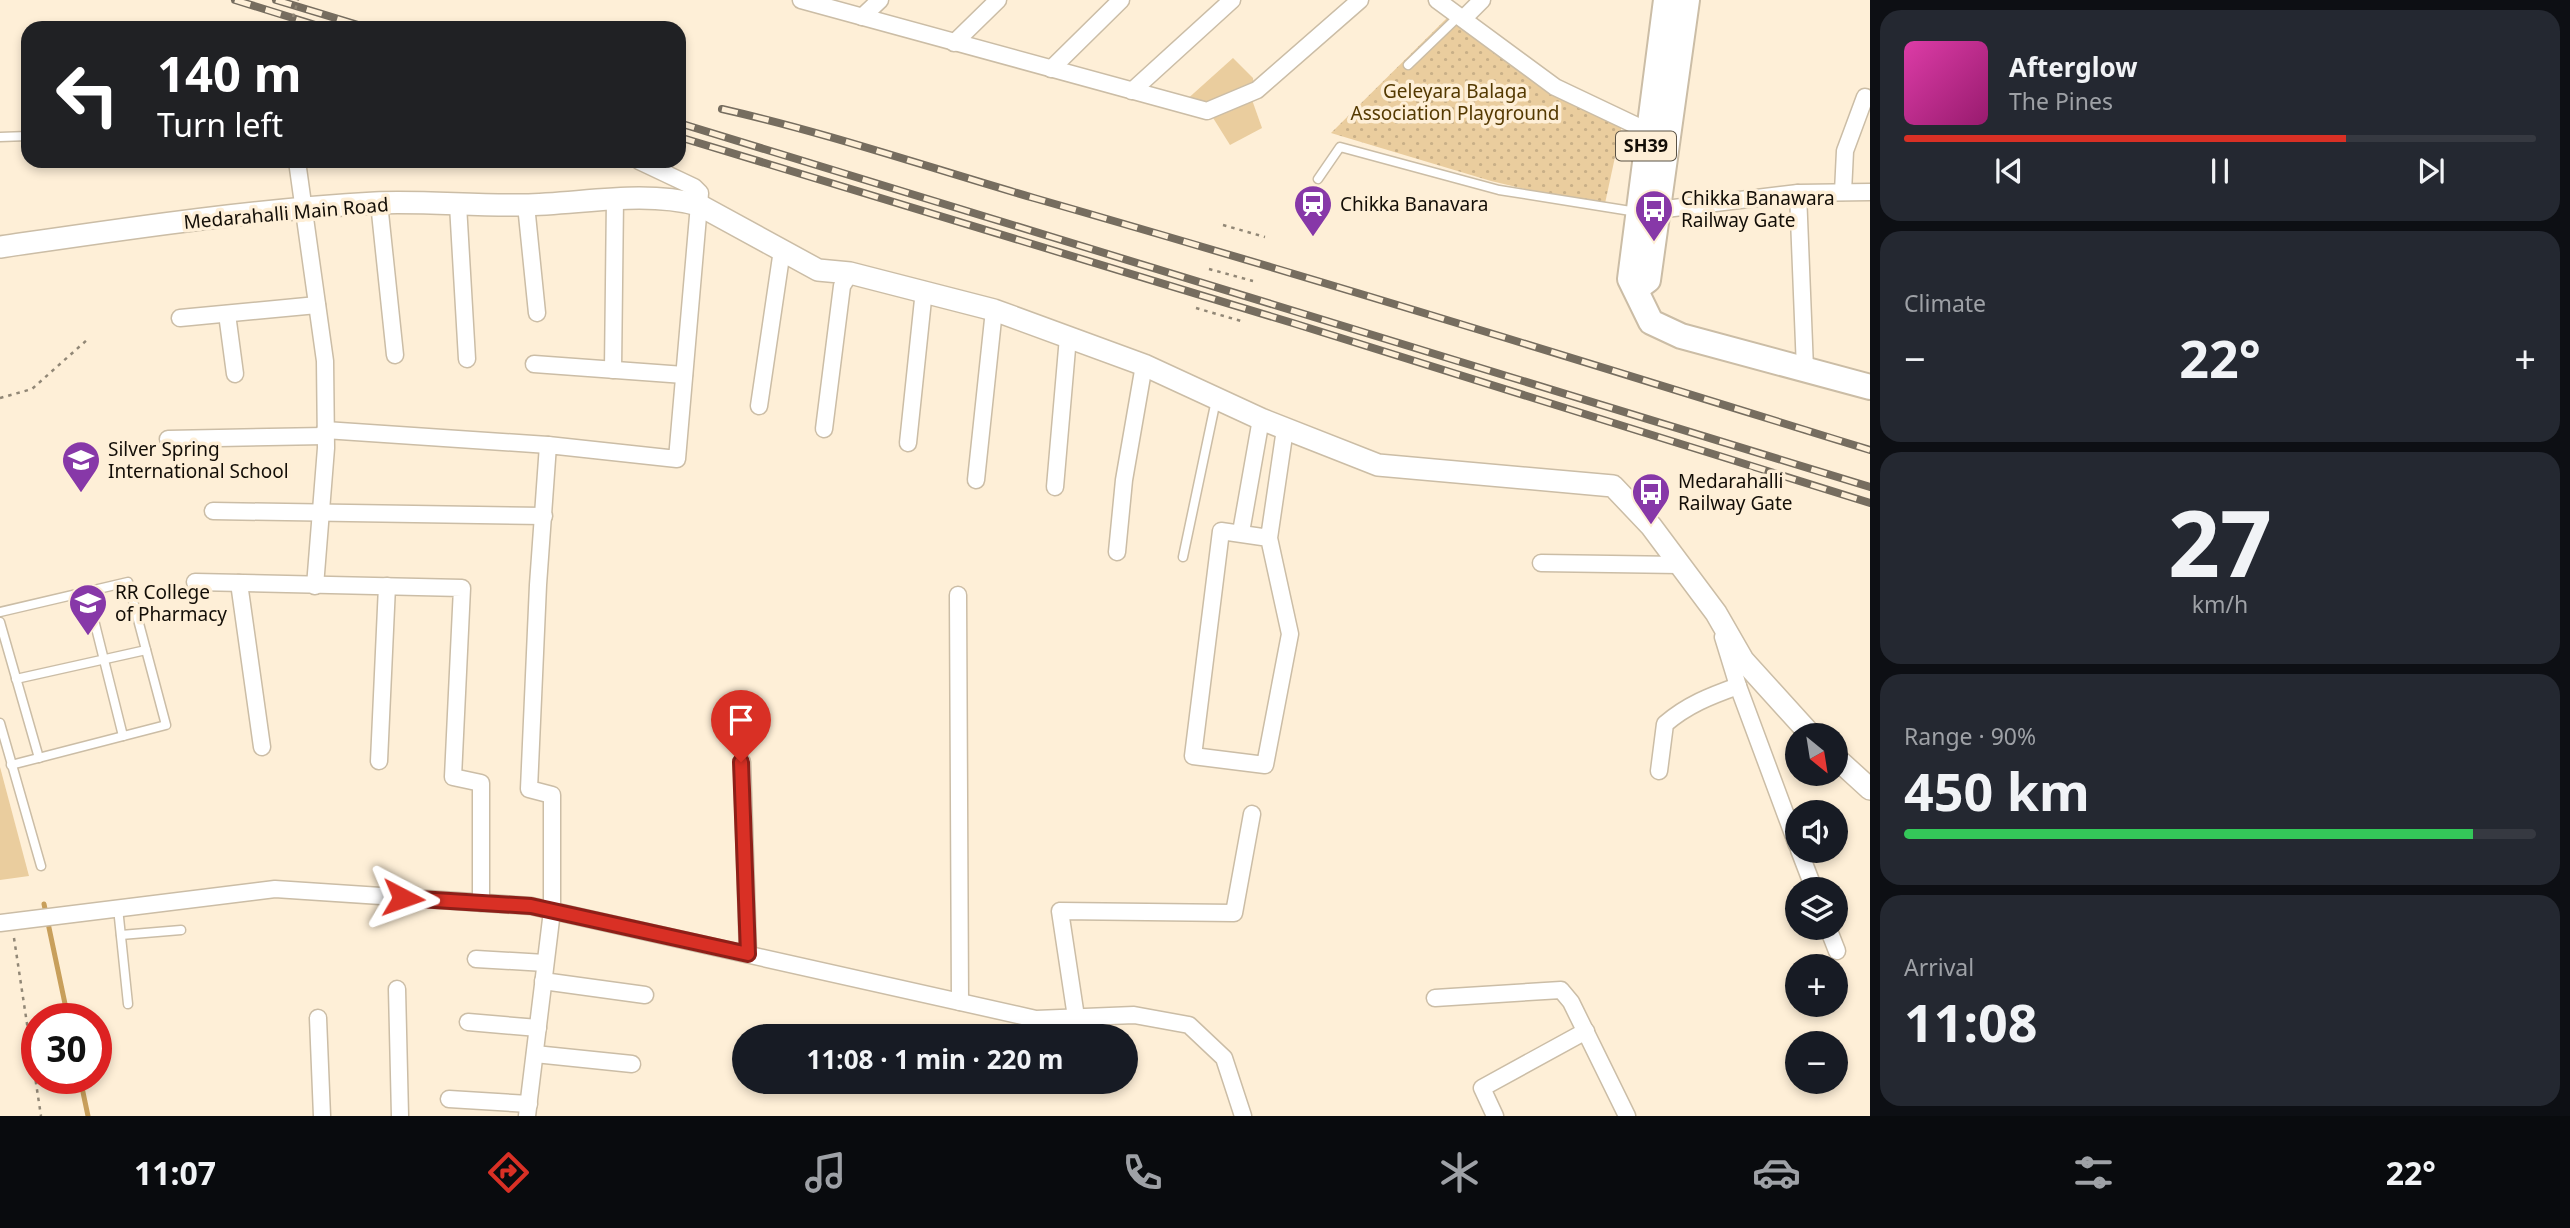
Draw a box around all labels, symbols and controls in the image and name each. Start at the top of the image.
text: 140 m [157,40,302,106]
icon: left [42,49,133,140]
text: Afterglow [2009,49,2137,85]
park label: Geleyara Balaga Association Playground [1350,78,1560,126]
text: The Pines [2009,85,2113,117]
text: Turn left [157,103,283,146]
road number: SH39 [1616,132,1676,160]
icon: previous [1990,152,2028,190]
icon: pause [2201,152,2239,190]
icon: next [2412,152,2450,190]
station icon: Chikka Banavara [1292,183,1334,238]
place label: Chikka Banawara Railway Gate [1681,185,1835,233]
bus stop icon: Chikka Banawara Railway Gate [1633,188,1675,243]
street label: Medarahalli Main Road [182,191,390,235]
place label: Chikka Banavara [1340,191,1488,217]
text: Climate [1904,287,1986,319]
text: 22° [2179,322,2261,393]
text: − [1904,332,1926,384]
text: + [2514,332,2536,384]
place label: Silver Spring International School [108,436,289,484]
school or university icon: Silver Spring International School [60,439,102,494]
place label: Medarahalli Railway Gate [1678,468,1793,516]
bus stop icon: Medarahalli Railway Gate [1630,471,1672,526]
text: 27 [2168,480,2272,604]
place label: RR College of Pharmacy [115,579,227,627]
school or university icon: RR College of Pharmacy [67,582,109,637]
text: km/h [2192,588,2248,620]
pin [711,690,771,762]
icon: arrive [722,701,760,739]
text: Range · 90% [1904,720,2036,752]
north arrow [1785,723,1848,786]
map controls [1785,723,1848,1094]
text: 450 km [1904,755,2090,826]
button: sound [1785,800,1848,863]
position arrow [366,861,440,935]
button: layers [1785,877,1848,940]
text: Arrival [1904,951,1974,983]
button: + [1785,954,1848,1017]
text: 11:08 [1904,986,2038,1057]
speed limit sign: 30 [21,1003,112,1094]
button: − [1785,1031,1848,1094]
text: 11:08 · 1 min · 220 m [807,1041,1063,1077]
icon: directions [484,1148,533,1197]
icon: music [801,1148,850,1197]
icon: phone [1118,1148,1167,1197]
icon: climate [1435,1148,1484,1197]
icon: car [1752,1148,1801,1197]
icon: filters [2069,1148,2118,1197]
text: 11:07 [134,1151,216,1194]
text: 22° [2386,1151,2436,1194]

